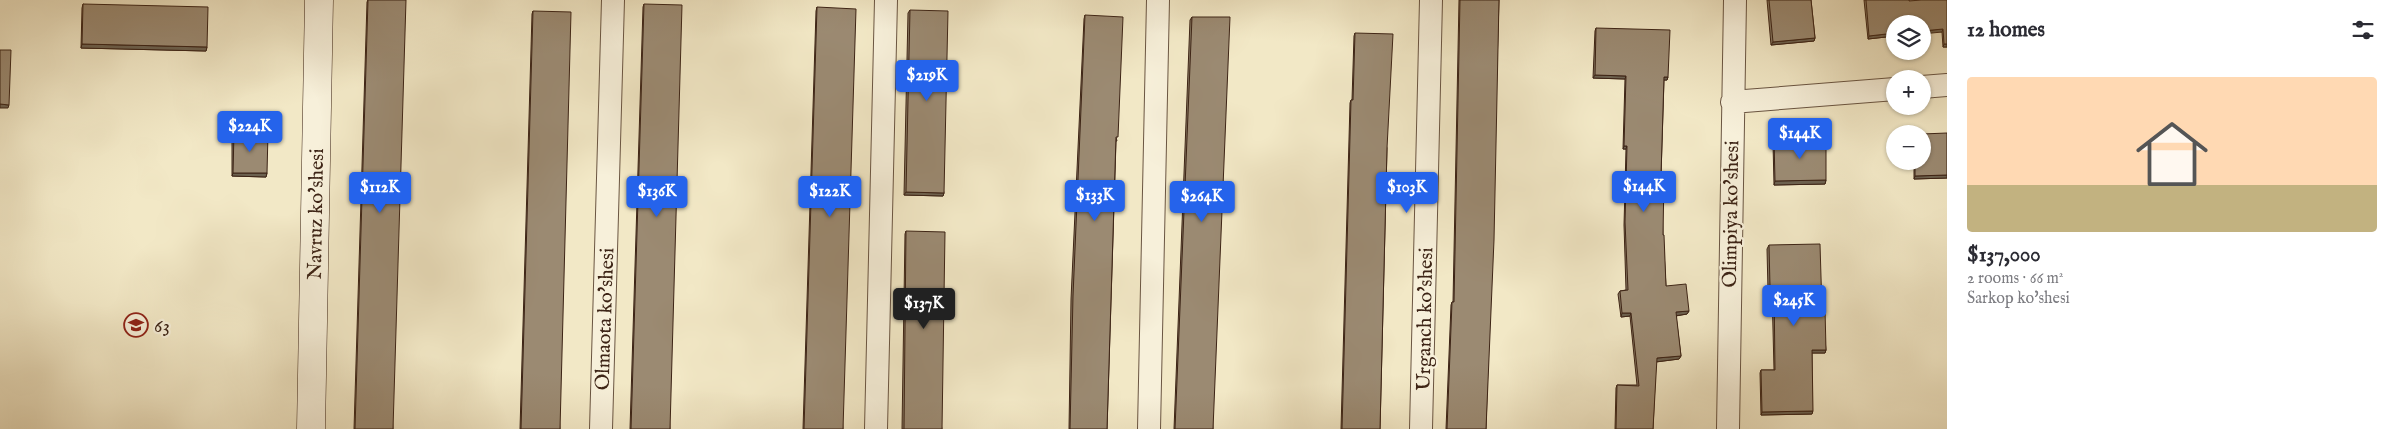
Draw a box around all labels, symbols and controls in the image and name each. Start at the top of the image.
map controls [1886,15,1931,170]
button: layers [1886,15,1931,60]
icon: filters [2349,16,2377,44]
text: 12 homes [1967,17,2045,44]
pin: $219K [892,59,962,102]
text: $219K [907,66,947,86]
button: + [1886,70,1931,115]
icon: home [2127,109,2217,199]
pin: $224K [215,110,285,153]
text: $224K [228,117,272,137]
pin: $144K [1765,118,1835,160]
text: $144K [1779,124,1821,144]
button: − [1886,125,1931,170]
street label: Olimpiya ko'shesi [1718,140,1745,288]
street label: Navruz ko'shesi [303,148,330,280]
pin: $144K [1609,170,1679,213]
pin: $112K [345,172,415,214]
pin: $103K [1372,172,1442,214]
pin: $136K [622,176,692,218]
pin: $122K [795,176,865,218]
text: $144K [1623,177,1665,197]
text: $112K [360,178,400,198]
text: $103K [1387,178,1427,198]
pin: $133K [1060,180,1130,222]
pin: $264K [1167,180,1237,223]
text: $136K [637,182,677,202]
text: $122K [809,182,851,202]
text: $133K [1076,186,1114,206]
text: $264K [1181,187,1223,207]
text: $137,000 [1967,242,2041,269]
street label: Olmaota ko'shesi [591,247,620,391]
street label: Urganch ko'shesi [1412,247,1439,391]
text: 2 rooms · 66 m² [1967,269,2063,289]
pin: $245K [1759,284,1829,327]
pin: $137K [889,288,959,330]
text: Sarkop ko'shesi [1967,289,2070,309]
text: $245K [1773,291,1815,311]
text: $137K [904,294,944,314]
school or university icon: 63 [123,312,149,338]
place label: 63 [154,314,170,339]

